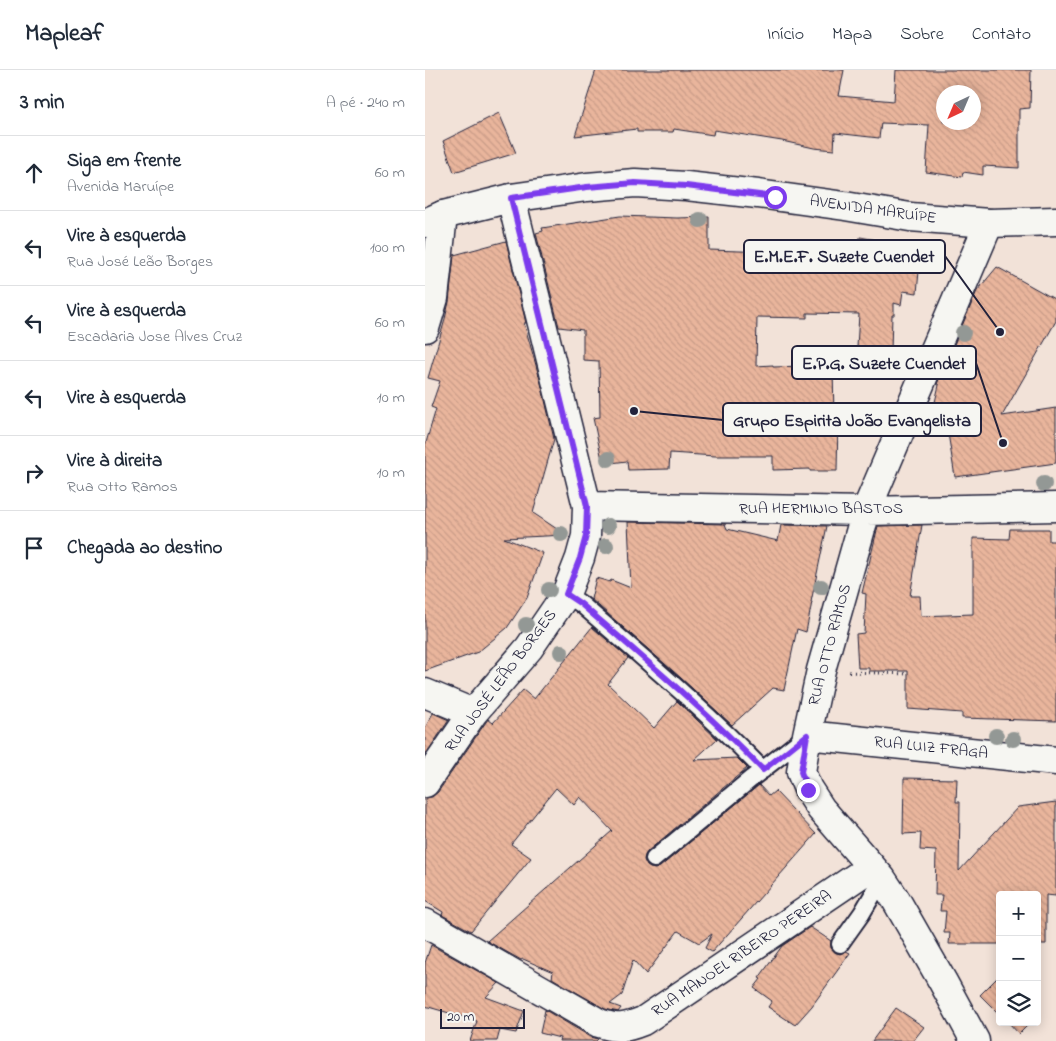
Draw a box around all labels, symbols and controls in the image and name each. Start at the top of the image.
text: Mapleaf [25,17,104,52]
text: Início [767,22,804,48]
text: Mapa [832,22,872,48]
text: Sobre [900,22,944,48]
text: Contato [972,22,1031,48]
north arrow [936,85,981,130]
text: 3 min [20,88,64,118]
text: A pé · 240 m [326,91,405,115]
text: Siga em frente [67,148,181,175]
icon: ahead [20,159,48,187]
text: 60 m [375,161,405,185]
text: Avenida Maruípe [67,175,174,199]
route start [764,186,787,209]
street label: AVENIDA MARUÍPE [808,189,938,231]
text: Vire à esquerda [67,223,186,250]
icon: left [20,234,48,262]
text: 100 m [370,236,405,260]
callout: E.M.E.F. Suzete Cuendet [744,240,945,273]
text: E.M.E.F. Suzete Cuendet [754,245,935,271]
text: Rua José Leão Borges [67,250,213,274]
text: Vire à esquerda [67,298,186,325]
icon: left [20,309,48,337]
text: 60 m [375,311,405,335]
text: Escadaria Jose Alves Cruz [67,325,242,349]
callout: E.P.G. Suzete Cuendet [792,346,976,379]
text: E.P.G. Suzete Cuendet [802,352,967,378]
icon: left [20,384,48,412]
text: Vire à esquerda [67,385,186,412]
text: 10 m [377,386,405,410]
callout: Grupo Espirita João Evangelista [723,403,981,436]
text: Grupo Espirita João Evangelista [733,409,971,436]
text: Vire à direita [67,448,162,475]
icon: right [20,459,48,487]
text: 10 m [377,461,405,485]
text: Rua Otto Ramos [67,475,178,499]
street label: RUA HERMINIO BASTOS [739,497,903,521]
icon: arrive [20,534,48,562]
text: Chegada ao destino [67,535,222,562]
street label: RUA OTTO RAMOS [802,581,858,709]
street label: RUA JOSÉ LEÃO BORGES [439,604,563,758]
street label: RUA LUIZ FRAGA [873,730,989,766]
route end [797,779,820,802]
street label: RUA MANOEL RIBEIRO PEREIRA [647,885,837,1023]
map controls [996,891,1041,1026]
button: + [996,891,1041,936]
button: − [996,936,1041,981]
button: layers [996,981,1041,1026]
scale bar [440,1006,525,1029]
text: 20 m [447,1007,474,1028]

